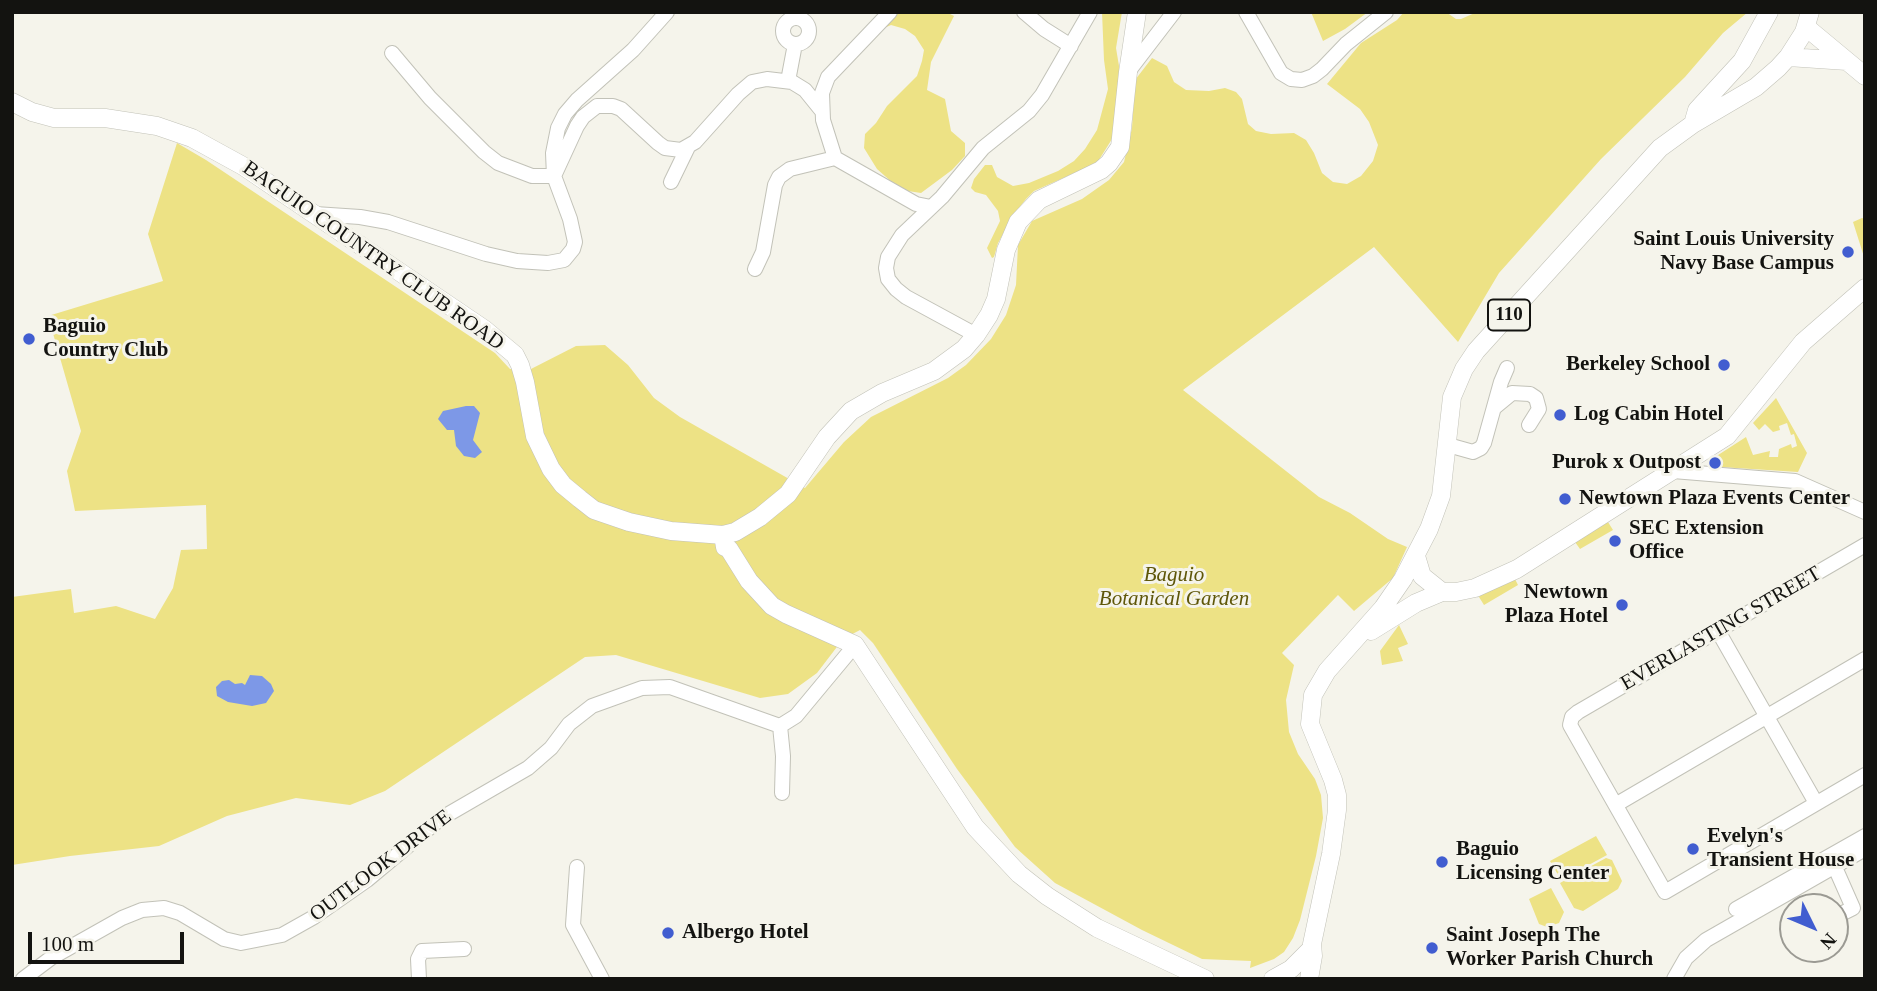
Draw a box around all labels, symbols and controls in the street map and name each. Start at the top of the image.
street label: BAGUIO COUNTRY CLUB ROAD [237,156,509,356]
place label: Saint Louis University Navy Base Campus [1633,227,1834,277]
marker: Saint Louis University Navy Base Campus [1840,244,1856,260]
road number: 110 [1488,300,1530,330]
place label: Baguio Country Club [43,314,168,364]
marker: Baguio Country Club [21,331,37,347]
place label: Berkeley School [1566,352,1710,378]
marker: Berkeley School [1716,357,1732,373]
place label: Log Cabin Hotel [1574,402,1723,428]
marker: Log Cabin Hotel [1552,407,1568,423]
place label: Purok x Outpost [1552,450,1701,476]
marker: Purok x Outpost [1707,455,1723,471]
place label: Newtown Plaza Events Center [1579,486,1850,512]
marker: Newtown Plaza Events Center [1557,491,1573,507]
place label: SEC Extension Office [1629,516,1764,566]
marker: SEC Extension Office [1607,533,1623,549]
street label: EVERLASTING STREET [1616,561,1826,697]
park label: Baguio Botanical Garden [1099,562,1249,612]
place label: Newtown Plaza Hotel [1505,580,1608,630]
marker: Newtown Plaza Hotel [1614,597,1630,613]
street label: OUTLOOK DRIVE [305,805,457,927]
place label: Evelyn's Transient House [1707,824,1854,874]
place label: Baguio Licensing Center [1456,837,1609,887]
marker: Evelyn's Transient House [1685,841,1701,857]
marker: Baguio Licensing Center [1434,854,1450,870]
north arrow [1779,893,1849,963]
scale bar [32,918,187,962]
place label: Albergo Hotel [682,920,809,946]
place label: Saint Joseph The Worker Parish Church [1446,923,1653,973]
marker: Albergo Hotel [660,925,676,941]
text: N [1816,929,1841,953]
text: 100 m [41,932,94,956]
marker: Saint Joseph The Worker Parish Church [1424,940,1440,956]

